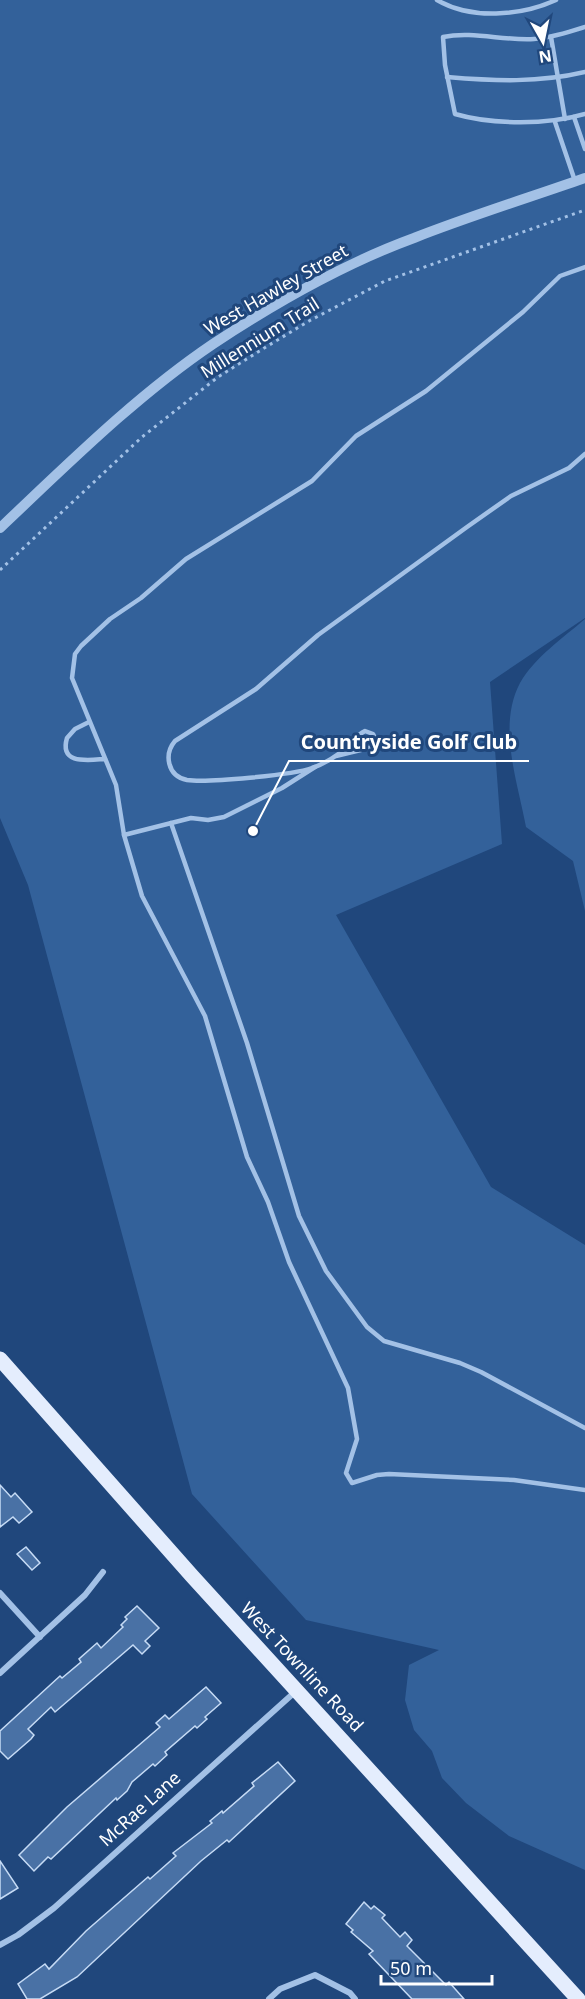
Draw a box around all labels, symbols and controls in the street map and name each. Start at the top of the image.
north arrow [513,12,573,72]
text: N [537,45,553,69]
street label: West Hawley Street [199,238,352,340]
street label: Millennium Trail [196,291,323,383]
callout: Countryside Golf Club [289,723,529,761]
text: Countryside Golf Club [301,728,517,755]
street label: West Townline Road [236,1596,369,1736]
street label: McRae Lane [93,1765,185,1851]
scale bar [381,1948,492,1986]
text: 50 m [390,1956,432,1980]

